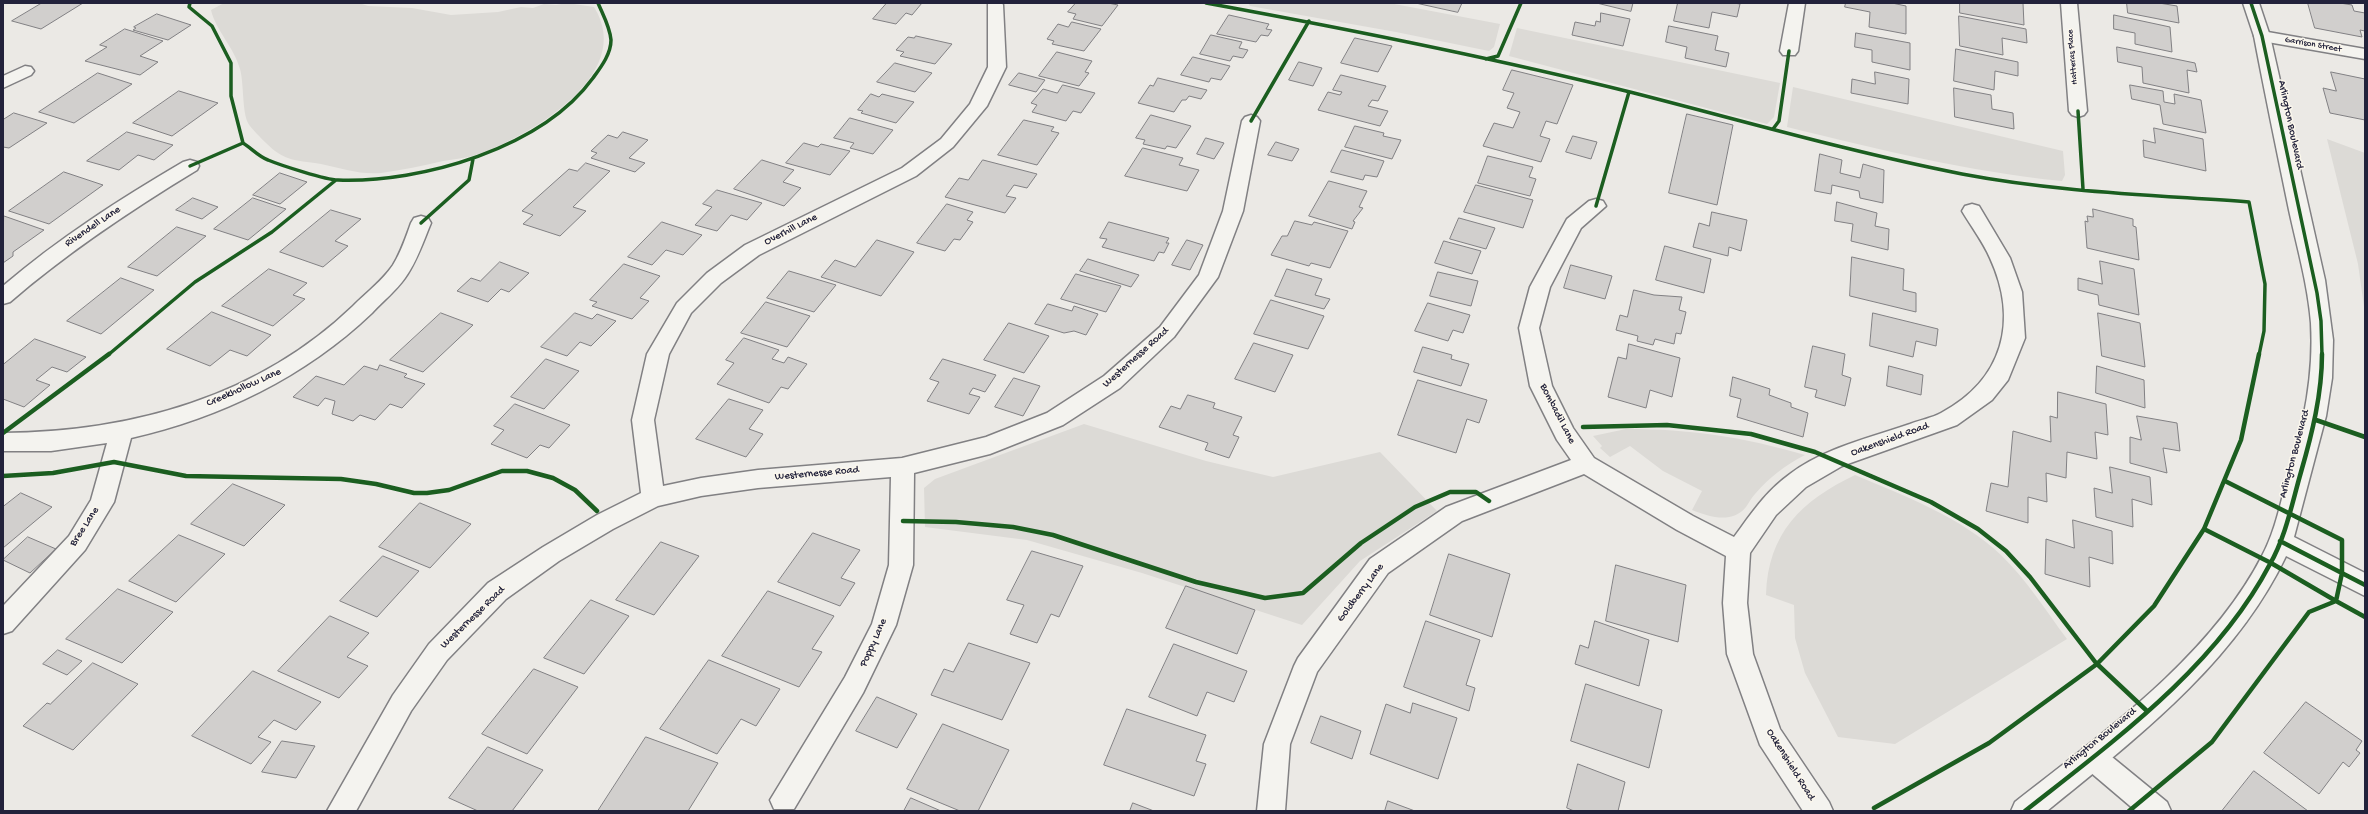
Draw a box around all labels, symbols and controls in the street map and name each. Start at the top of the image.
street label: Hatteras Place [2065,29,2081,85]
street label: Garrison Street [2284,35,2342,55]
street label: Arlington Boulevard [2274,79,2306,171]
street label: Rivendell Lane [63,203,123,251]
street label: Overhill Lane [762,211,820,249]
street label: Westernesse Road [1100,325,1172,391]
street label: Creekhollow Lane [205,366,283,410]
street label: Bombadil Lane [1536,382,1578,446]
street label: Arlington Boulevard [2277,409,2313,499]
street label: Oakenshield Road [1849,420,1931,460]
street label: Westernesse Road [774,464,860,484]
street label: Bree Lane [67,505,103,549]
street label: Goldberry Lane [1335,561,1387,625]
street label: Westernesse Road [438,584,508,652]
street label: Poppy Lane [857,617,891,669]
street label: Arlington Boulevard [2061,705,2139,773]
street label: Oakenshield Road [1763,727,1817,803]

